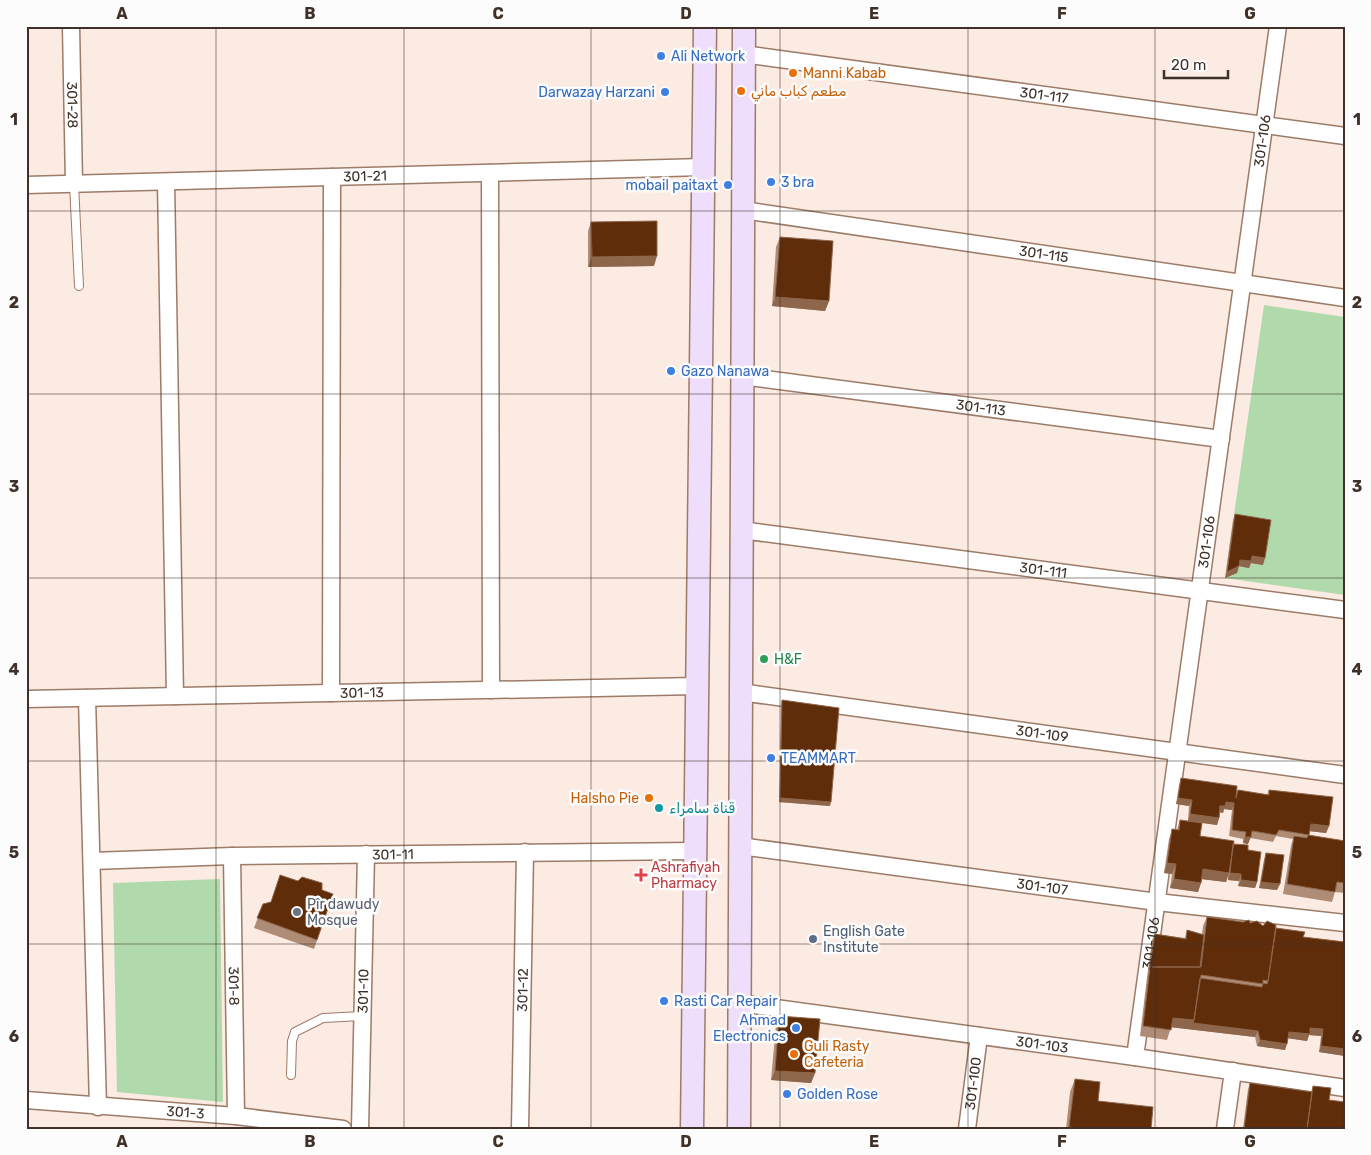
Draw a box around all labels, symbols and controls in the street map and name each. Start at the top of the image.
text: A [116,4,128,23]
text: B [304,4,316,23]
text: C [492,4,504,23]
text: D [680,4,692,23]
text: E [869,4,879,23]
text: F [1057,4,1067,23]
text: G [1244,4,1256,23]
place label: Ali Network [671,48,746,65]
scale bar [1164,48,1227,80]
marker: Ali Network [655,50,667,62]
text: 20 m [1171,56,1206,74]
place label: Manni Kabab [803,65,886,82]
marker: Manni Kabab [787,67,799,79]
street label: 301-28 [63,82,81,129]
place label: مطعم كباب ماني [751,83,846,102]
place label: Darwazay Harzani [538,84,655,101]
street label: 301-117 [1019,84,1069,107]
marker: مطعم كباب ماني [735,85,747,97]
marker: Darwazay Harzani [659,86,671,98]
text: 1 [10,110,18,129]
text: 1 [1353,110,1361,129]
street label: 301-106 [1251,113,1275,168]
street label: 301-21 [343,167,387,186]
place label: 3 bra [781,174,814,191]
marker: 3 bra [765,176,777,188]
place label: mobail paitaxt [626,177,719,194]
marker: mobail paitaxt [722,179,734,191]
street label: 301-115 [1018,242,1070,266]
text: 2 [9,293,19,312]
text: 2 [1352,293,1362,312]
place label: Gazo Nanawa [681,363,769,380]
marker: Gazo Nanawa [665,365,677,377]
street label: 301-113 [955,396,1007,420]
text: 3 [9,477,19,496]
text: 3 [1352,477,1362,496]
street label: 301-106 [1195,515,1219,569]
street label: 301-111 [1019,559,1068,582]
place label: H&F [774,651,802,668]
marker: H&F [758,653,770,665]
text: 4 [9,660,20,679]
text: 4 [1352,660,1363,679]
street label: 301-13 [340,684,384,702]
street label: 301-109 [1015,722,1069,746]
place label: TEAMMART [781,750,856,767]
marker: TEAMMART [765,752,777,764]
place label: Halsho Pie [571,790,639,807]
marker: Halsho Pie [643,792,655,804]
place label: قناة سامراء [669,800,735,817]
marker: قناة سامراء [653,802,665,814]
text: 5 [9,843,19,862]
text: 5 [1352,843,1362,862]
street label: 301-11 [372,846,414,863]
place label: Ashrafiyah Pharmacy [651,859,720,892]
marker: Ashrafiyah Pharmacy [635,869,647,881]
street label: 301-107 [1015,875,1069,899]
place label: Pîr dawudy Mosque [307,896,380,929]
marker: Pîr dawudy Mosque [291,906,303,918]
street label: 301-106 [1139,916,1163,971]
place label: English Gate Institute [823,923,905,956]
marker: English Gate Institute [807,933,819,945]
street label: 301-8 [225,966,242,1006]
street label: 301-12 [514,968,532,1012]
street label: 301-10 [355,969,372,1013]
place label: Rasti Car Repair [674,993,778,1010]
marker: Rasti Car Repair [658,995,670,1007]
place label: Ahmad Electronics [713,1012,786,1045]
marker: Ahmad Electronics [790,1022,802,1034]
text: 6 [9,1027,19,1046]
text: 6 [1352,1027,1362,1046]
street label: 301-103 [1015,1033,1069,1057]
place label: Guli Rasty Cafeteria [804,1038,870,1071]
marker: Guli Rasty Cafeteria [788,1048,800,1060]
street label: 301-100 [962,1056,985,1111]
place label: Golden Rose [797,1086,878,1103]
marker: Golden Rose [781,1088,793,1100]
street label: 301-3 [166,1103,205,1123]
text: A [116,1132,128,1151]
text: B [304,1132,316,1151]
text: C [492,1132,504,1151]
text: D [680,1132,692,1151]
text: E [869,1132,879,1151]
text: F [1057,1132,1067,1151]
text: G [1244,1132,1256,1151]

